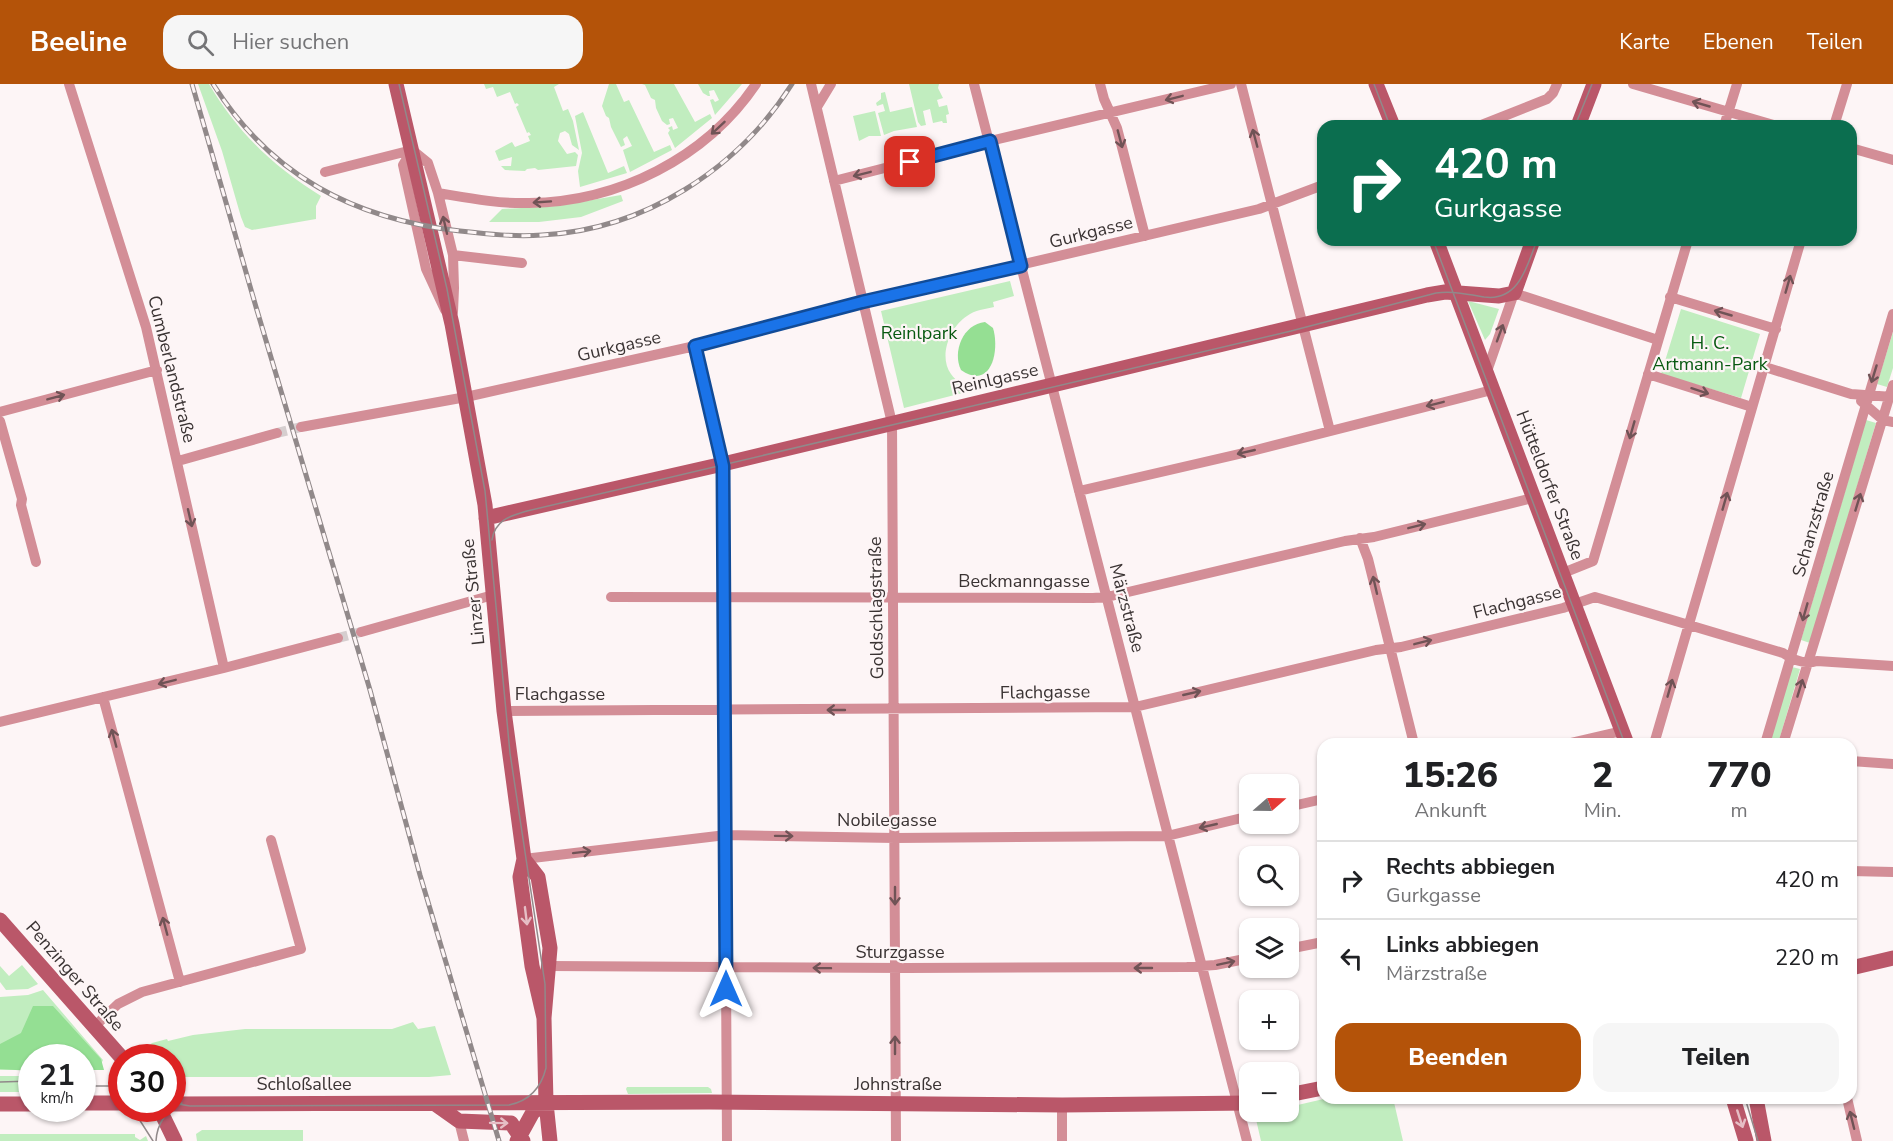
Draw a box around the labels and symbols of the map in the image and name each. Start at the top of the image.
one-way arrow [1165,92,1184,104]
one-way arrow [1692,98,1711,109]
one-way arrow [710,121,725,135]
one-way arrow [1114,129,1126,148]
one-way arrow [1248,129,1260,148]
pin [884,136,935,187]
one-way arrow [853,169,872,180]
one-way arrow [532,197,552,208]
street label: Gurkgasse [1047,210,1135,254]
one-way arrow [439,215,451,234]
one-way arrow [1783,275,1795,294]
street label: Cumberlandstraße [142,293,202,445]
one-way arrow [1714,307,1733,318]
park label: Reinlpark [881,321,958,345]
one-way arrow [1495,324,1506,343]
street label: Gurkgasse [575,325,663,367]
park label: H. C. Artmann-Park [1652,331,1769,376]
street label: Reinlgasse [949,357,1041,401]
one-way arrow [1868,364,1879,383]
one-way arrow [1690,386,1709,397]
one-way arrow [47,390,66,402]
one-way arrow [1426,399,1445,411]
street label: Hütteldorfer Straße [1510,407,1590,563]
one-way arrow [1626,420,1637,439]
one-way arrow [1237,447,1257,458]
street label: Schanzstraße [1786,468,1840,580]
one-way arrow [1720,492,1731,511]
one-way arrow [1853,493,1864,512]
one-way arrow [185,508,197,527]
one-way arrow [1407,520,1426,532]
street label: Goldschlagstraße [863,536,889,680]
street label: Linzer Straße [455,538,491,646]
street label: Märzstraße [1104,561,1150,655]
street label: Beckmanngasse [958,569,1090,593]
one-way arrow [1368,576,1380,595]
street label: Flachgasse [1470,579,1564,625]
one-way arrow [1799,602,1810,621]
one-way arrow [1413,635,1432,647]
one-way arrow [158,676,177,688]
street label: Flachgasse [1000,679,1090,705]
one-way arrow [1665,679,1677,698]
one-way arrow [1795,679,1806,698]
street label: Flachgasse [515,682,605,706]
one-way arrow [1182,687,1201,699]
one-way arrow [826,704,846,716]
one-way arrow [107,729,119,748]
north arrow [1239,774,1299,834]
street label: Nobilegasse [837,808,937,832]
one-way arrow [1199,821,1218,832]
one-way arrow [774,830,794,842]
one-way arrow [572,846,592,857]
one-way arrow [889,886,901,906]
one-way arrow [520,906,531,926]
street label: Penzinger Straße [20,916,130,1036]
one-way arrow [158,917,170,936]
street label: Sturzgasse [855,940,945,964]
position arrow [694,957,758,1021]
one-way arrow [1215,957,1235,968]
one-way arrow [813,962,833,974]
one-way arrow [1134,962,1154,974]
one-way arrow [889,1036,901,1056]
speed limit sign: 30 [108,1044,186,1122]
street label: Schloßallee [256,1072,352,1096]
street label: Johnstraße [853,1072,942,1096]
one-way arrow [1735,1109,1746,1128]
one-way arrow [1846,1110,1858,1129]
one-way arrow [488,1117,508,1128]

